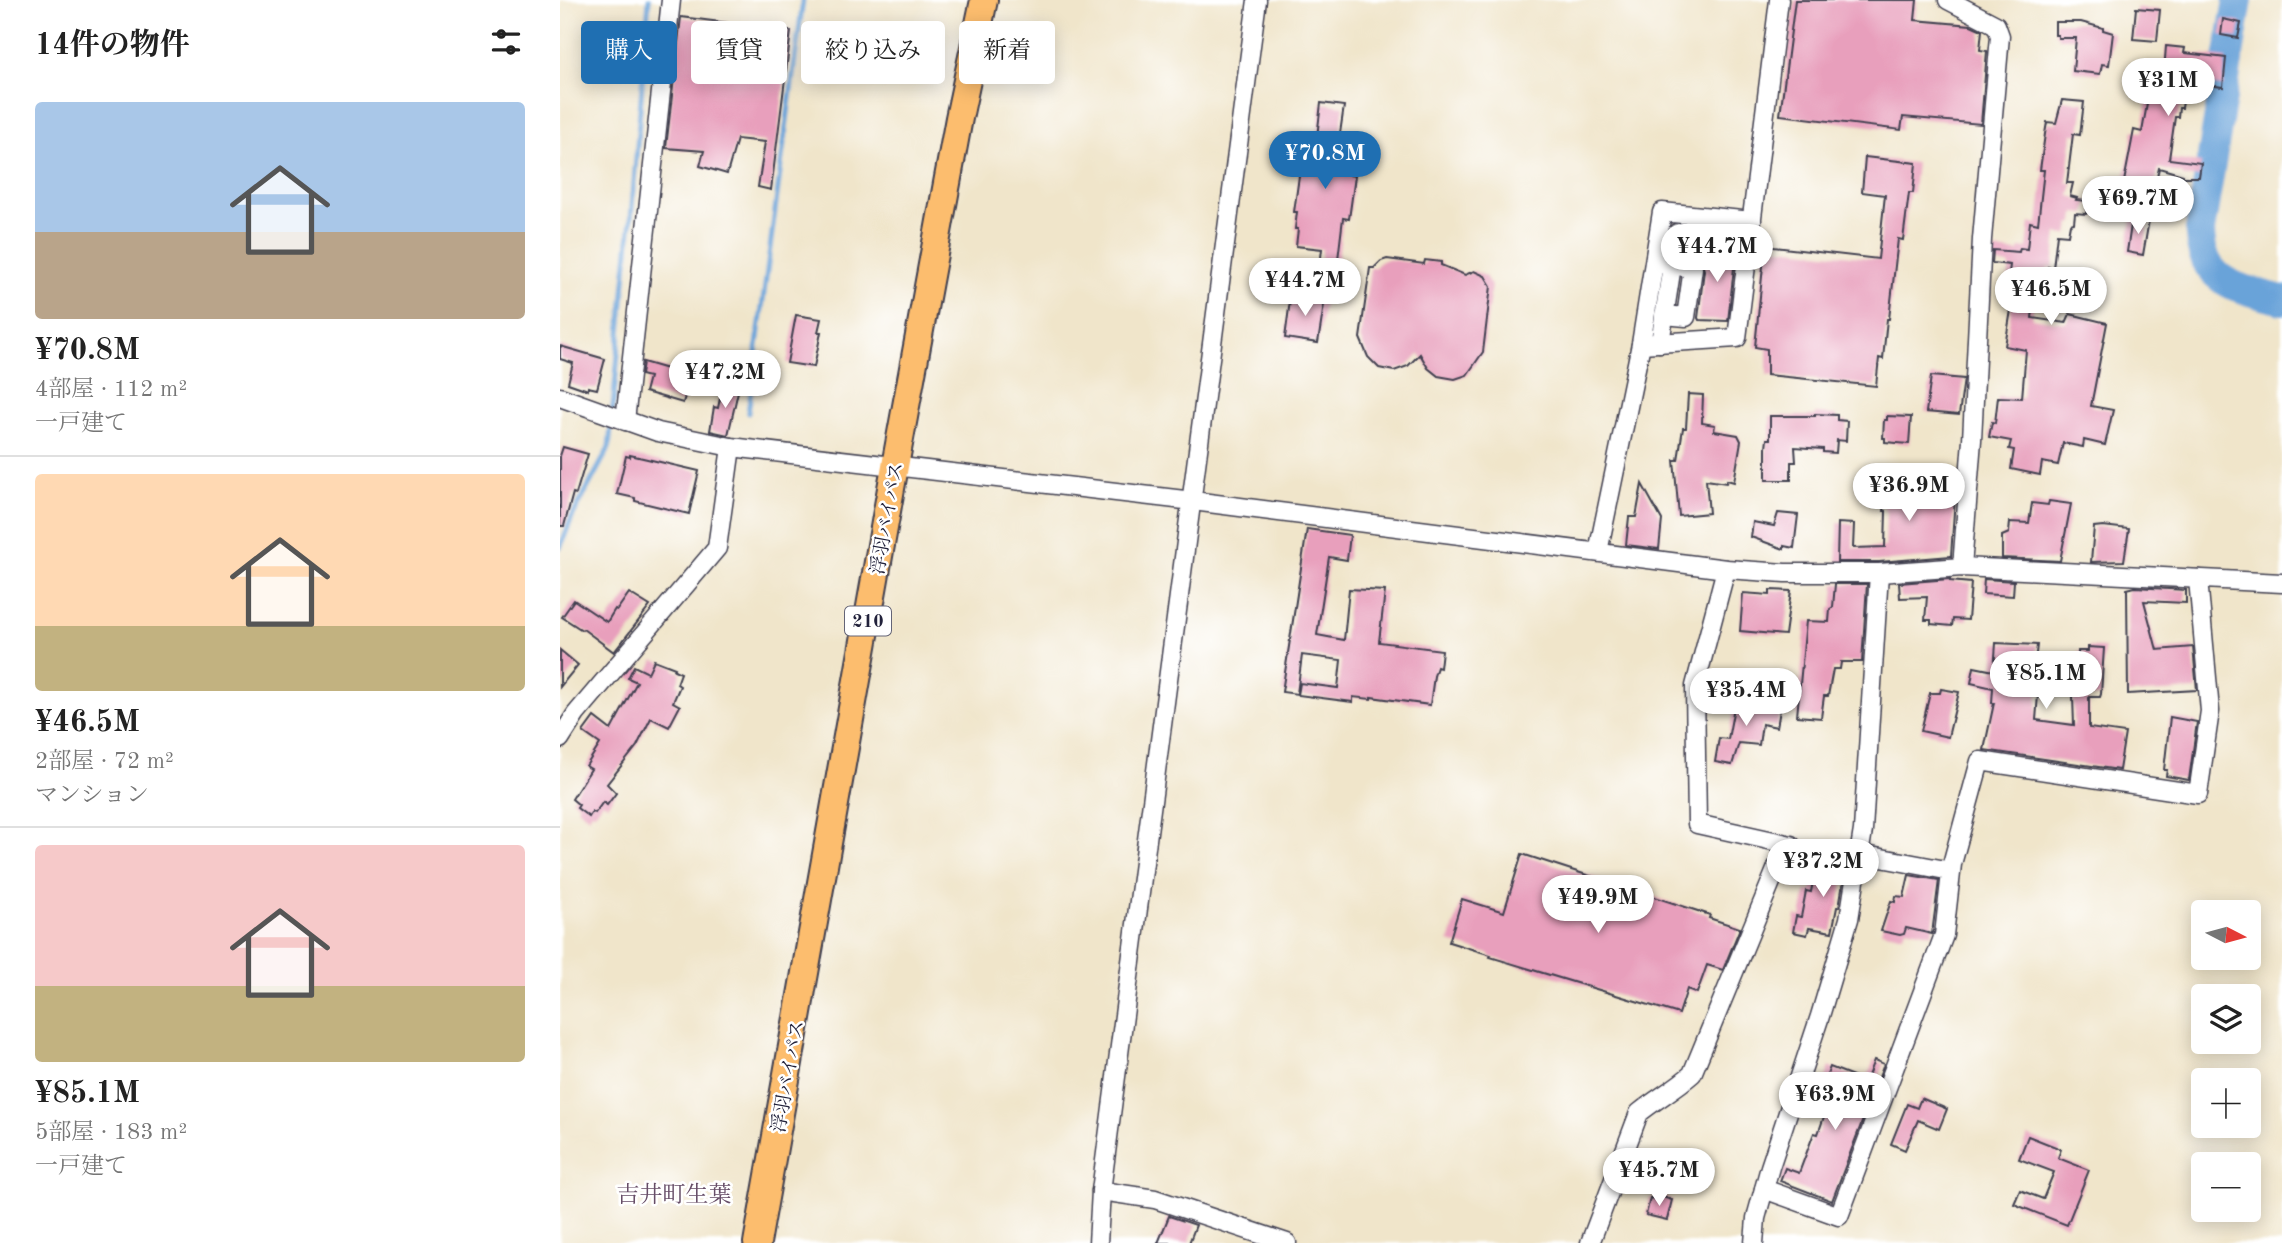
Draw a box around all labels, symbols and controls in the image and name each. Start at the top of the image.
chip: 購入 [581,21,677,84]
chip: 賃貸 [691,21,787,84]
chip: 絞り込み [801,21,945,84]
chip: 新着 [959,21,1055,84]
icon: filters [487,23,525,61]
text: 14件の物件 [35,31,190,61]
pin: ¥31M [2127,58,2209,118]
text: ¥31M [2138,69,2198,92]
pin: ¥70.8M [1268,132,1382,191]
text: ¥70.8M [1285,142,1365,165]
icon: home [217,147,343,273]
pin: ¥69.7M [2081,176,2195,236]
text: ¥69.7M [2098,187,2178,210]
pin: ¥44.7M [1660,224,1774,284]
text: ¥44.7M [1677,235,1757,258]
pin: ¥44.7M [1248,258,1362,318]
pin: ¥46.5M [1994,268,2108,327]
text: ¥44.7M [1265,269,1345,292]
text: ¥46.5M [2011,278,2091,301]
text: ¥70.8M [35,336,140,366]
pin: ¥47.2M [668,350,782,410]
text: ¥47.2M [685,361,765,384]
text: 4部屋 · 112 m² [35,378,187,401]
text: 一戸建て [35,412,127,435]
street label: 浮羽バイパス [867,460,908,576]
pin: ¥36.9M [1852,463,1966,523]
text: ¥36.9M [1869,474,1949,497]
icon: home [217,519,343,645]
road number: 210 [845,606,891,636]
pin: ¥85.1M [1989,652,2103,711]
text: ¥85.1M [2006,662,2086,685]
pin: ¥35.4M [1689,668,1803,728]
text: ¥35.4M [1706,679,1786,702]
text: ¥46.5M [35,708,140,738]
text: 2部屋 · 72 m² [35,750,174,773]
text: マンション [35,784,149,807]
pin: ¥37.2M [1766,839,1880,899]
text: ¥37.2M [1783,850,1863,873]
pin: ¥49.9M [1541,876,1655,935]
text: ¥49.9M [1558,886,1638,909]
icon: home [217,890,343,1016]
north arrow [2191,900,2261,970]
map controls [2191,900,2261,1222]
button: layers [2191,984,2261,1054]
street label: 浮羽バイパス [768,1018,809,1134]
button: + [2191,1068,2261,1138]
pin: ¥63.9M [1778,1072,1892,1132]
text: ¥85.1M [35,1079,140,1109]
text: ¥63.9M [1795,1083,1875,1106]
text: 5部屋 · 183 m² [35,1121,187,1144]
pin: ¥45.7M [1602,1148,1716,1208]
button: − [2191,1152,2261,1222]
text: 一戸建て [35,1155,127,1178]
text: ¥45.7M [1619,1159,1699,1182]
district label: 吉井町生葉 [617,1182,732,1207]

